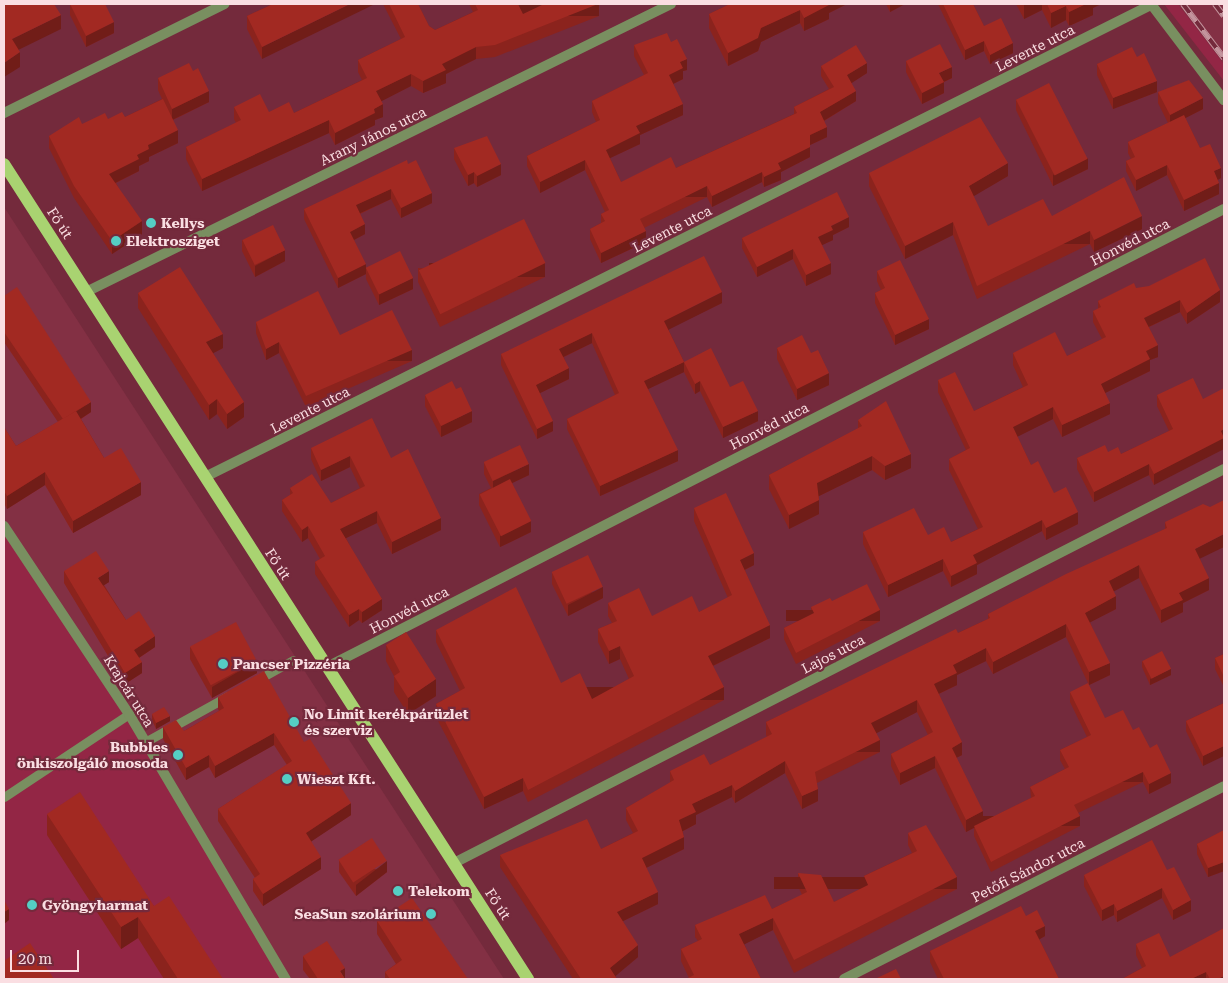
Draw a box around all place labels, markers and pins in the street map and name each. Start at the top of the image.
place label: Kellys [161,215,204,231]
marker: Kellys [145,217,157,229]
place label: Elektrosziget [126,233,220,249]
marker: Elektrosziget [110,235,122,247]
place label: Pancser Pizzéria [233,656,350,672]
marker: Pancser Pizzéria [217,658,229,670]
place label: No Limit kerékpárüzlet és szerviz [304,706,468,739]
marker: No Limit kerékpárüzlet és szerviz [288,716,300,728]
place label: Bubbles önkiszolgáló mosoda [17,739,168,772]
marker: Bubbles önkiszolgáló mosoda [172,749,184,761]
place label: Wieszt Kft. [297,771,376,787]
marker: Wieszt Kft. [281,773,293,785]
place label: Telekom [408,883,470,899]
marker: Telekom [392,885,404,897]
place label: Gyöngyharmat [42,897,148,913]
marker: Gyöngyharmat [26,899,38,911]
place label: SeaSun szolárium [294,906,421,922]
marker: SeaSun szolárium [425,908,437,920]

